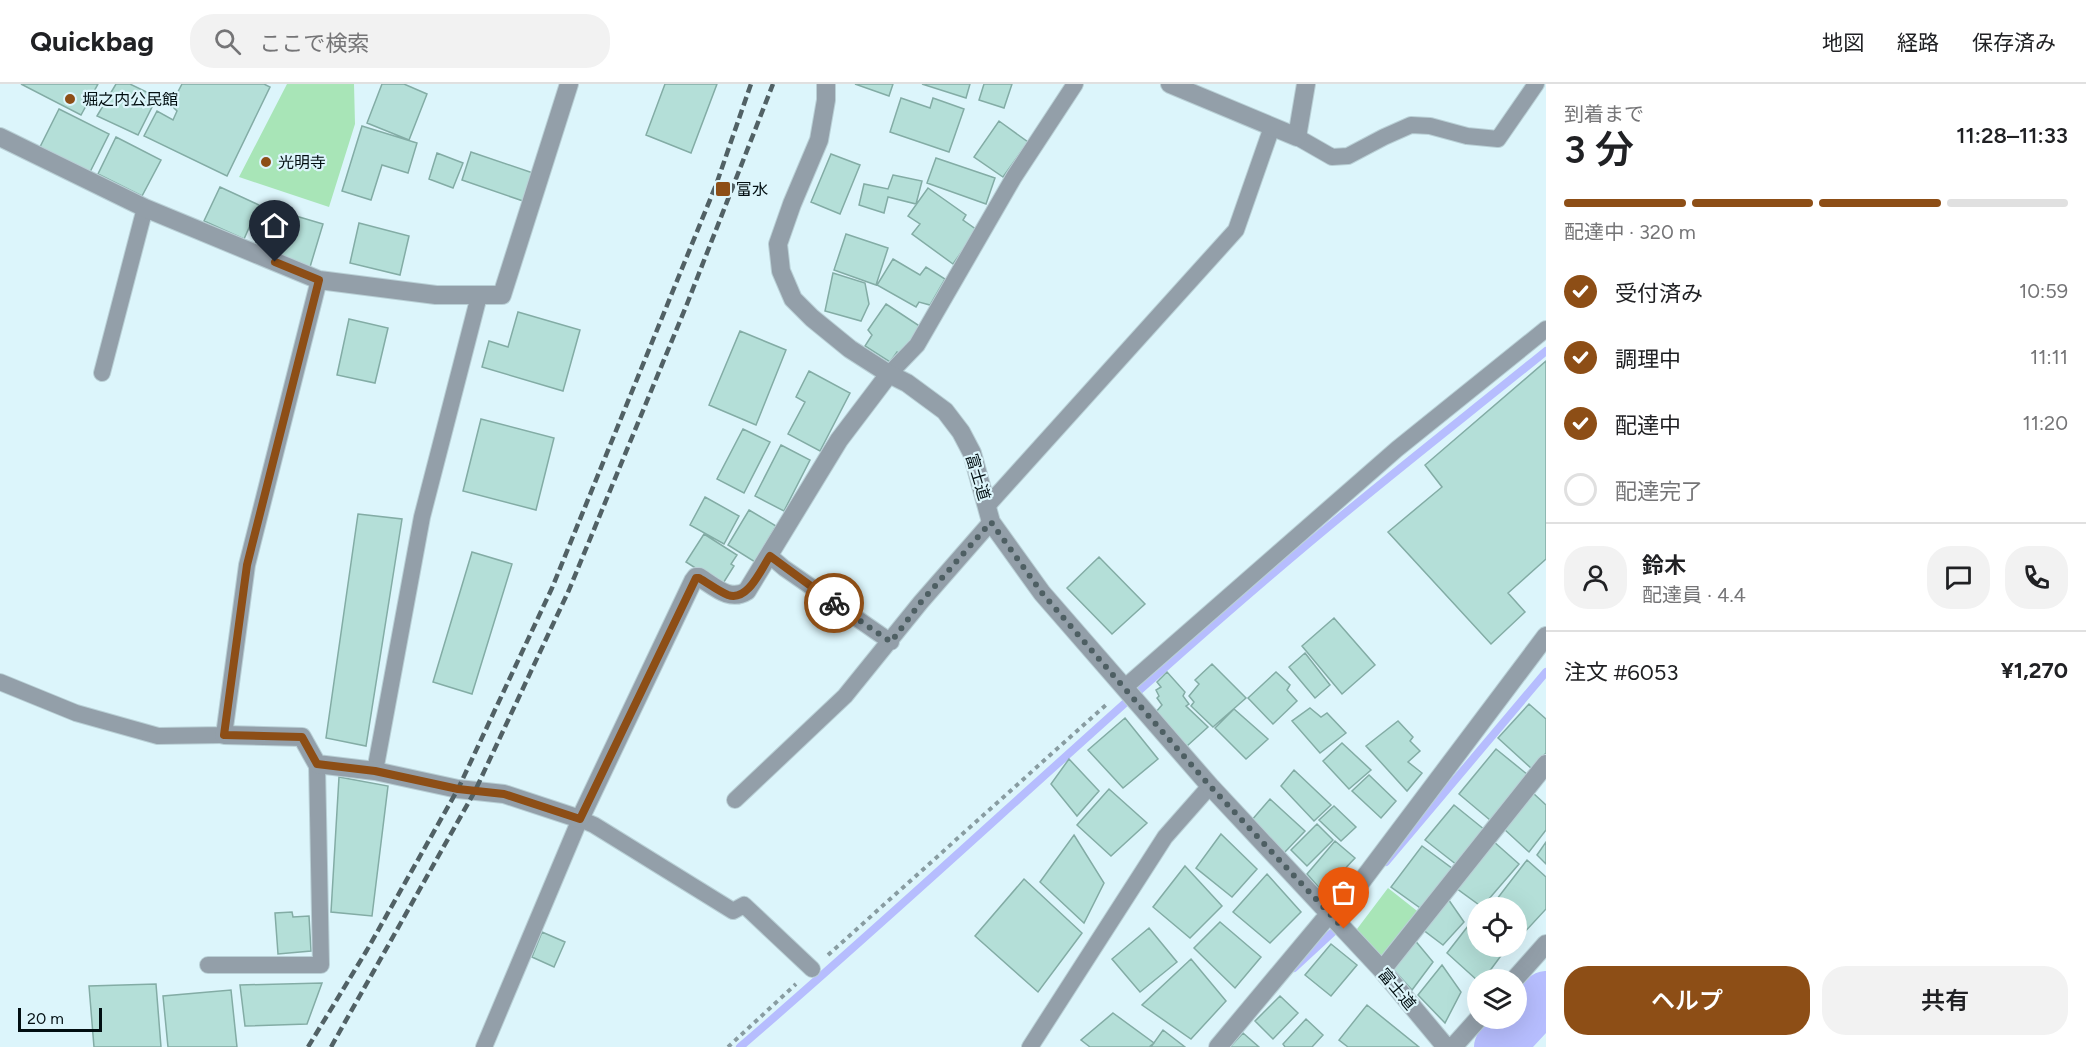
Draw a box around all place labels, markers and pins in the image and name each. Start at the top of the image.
place label: 堀之内公民館 [82,90,178,109]
marker: 堀之内公民館 [63,92,77,106]
place label: 光明寺 [278,153,326,172]
marker: 光明寺 [259,155,273,169]
marker: 富水 [714,180,732,198]
place label: 富水 [736,180,768,199]
pin [249,200,300,262]
pin [1318,867,1369,929]

